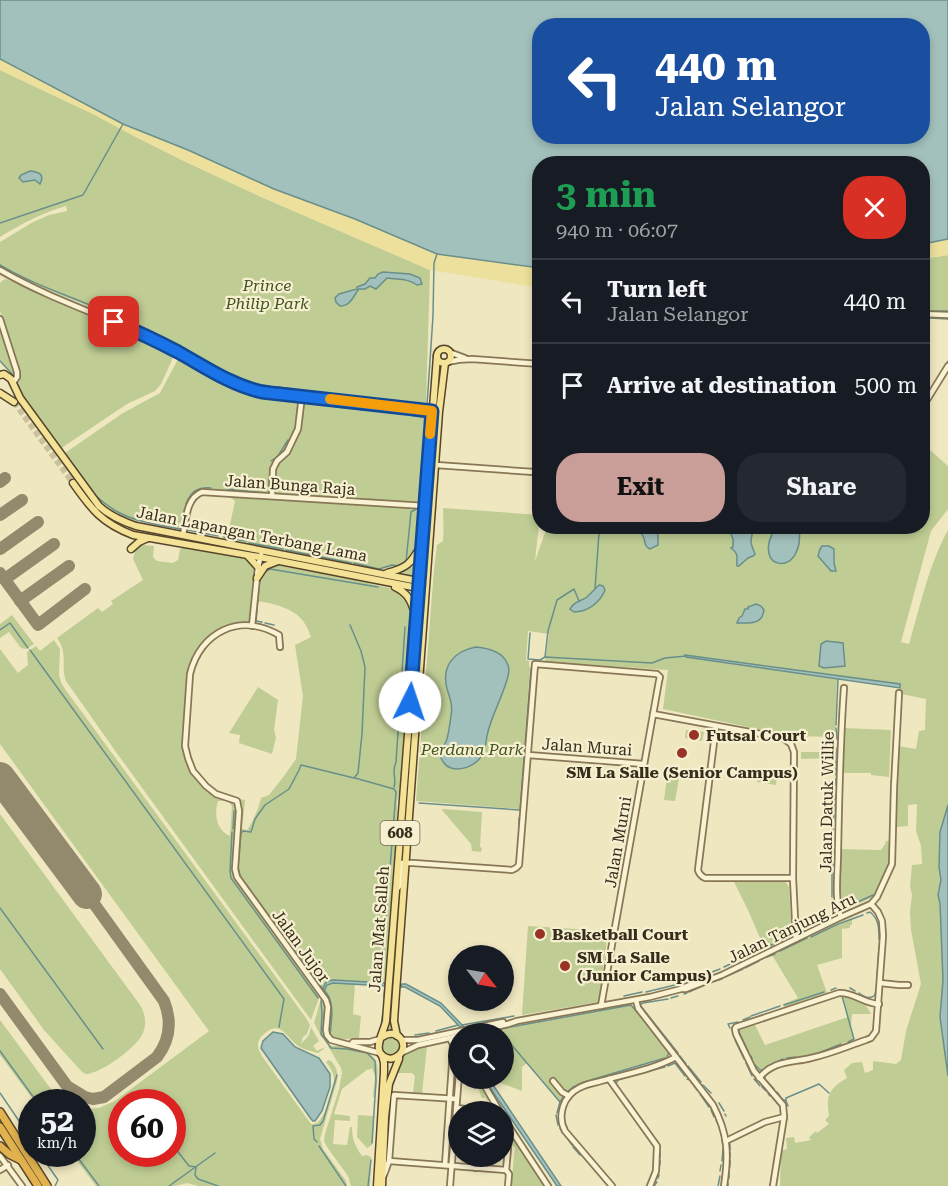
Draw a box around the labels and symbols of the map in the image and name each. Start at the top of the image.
park label: Prince Philip Park [224,276,309,313]
pin [88,296,139,347]
street label: Jalan Bunga Raja [224,471,356,499]
street label: Jalan Lapangan Terbang Lama [135,502,369,566]
position arrow [378,670,442,734]
place label: Futsal Court [706,726,807,745]
marker: Futsal Court [687,728,701,742]
street label: Jalan Datuk Willie [816,731,838,873]
street label: Jalan Murai [541,734,633,760]
park label: Perdana Park [420,740,523,759]
marker: SM La Salle (Senior Campus) [675,746,689,760]
place label: SM La Salle (Senior Campus) [566,763,798,782]
street label: Jalan Murni [601,795,635,889]
road number: 608 [380,821,420,845]
street label: Jalan Mat Salleh [365,865,393,993]
street label: Jalan Tanjung Aru [725,889,859,967]
street label: Jalan Jujor [268,906,334,986]
place label: Basketball Court [552,925,689,944]
marker: Basketball Court [533,927,547,941]
north arrow [448,945,514,1011]
place label: SM La Salle (Junior Campus) [577,948,712,985]
marker: SM La Salle (Junior Campus) [558,959,572,973]
speed limit sign: 60 [108,1089,186,1167]

